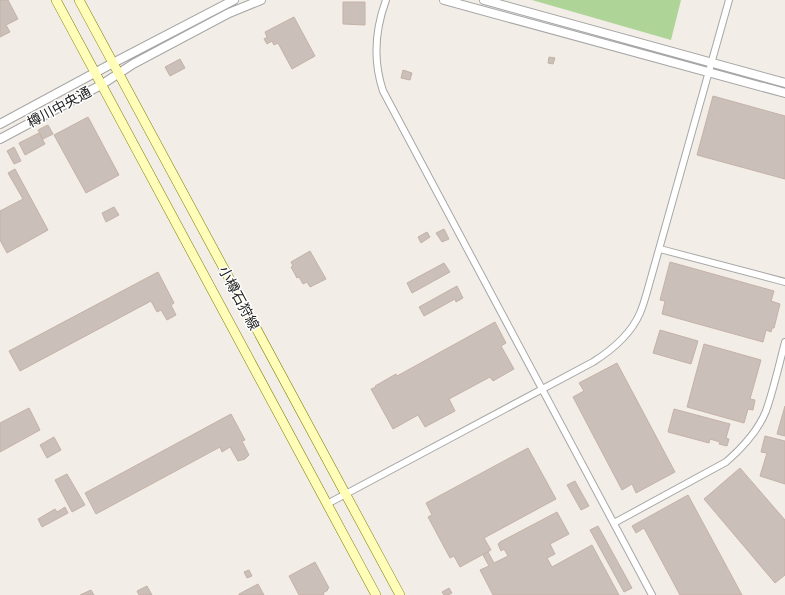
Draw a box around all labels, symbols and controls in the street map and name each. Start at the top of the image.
street label: 樽川中央通 [25,84,95,132]
street label: 小樽石狩線 [214,264,262,334]

